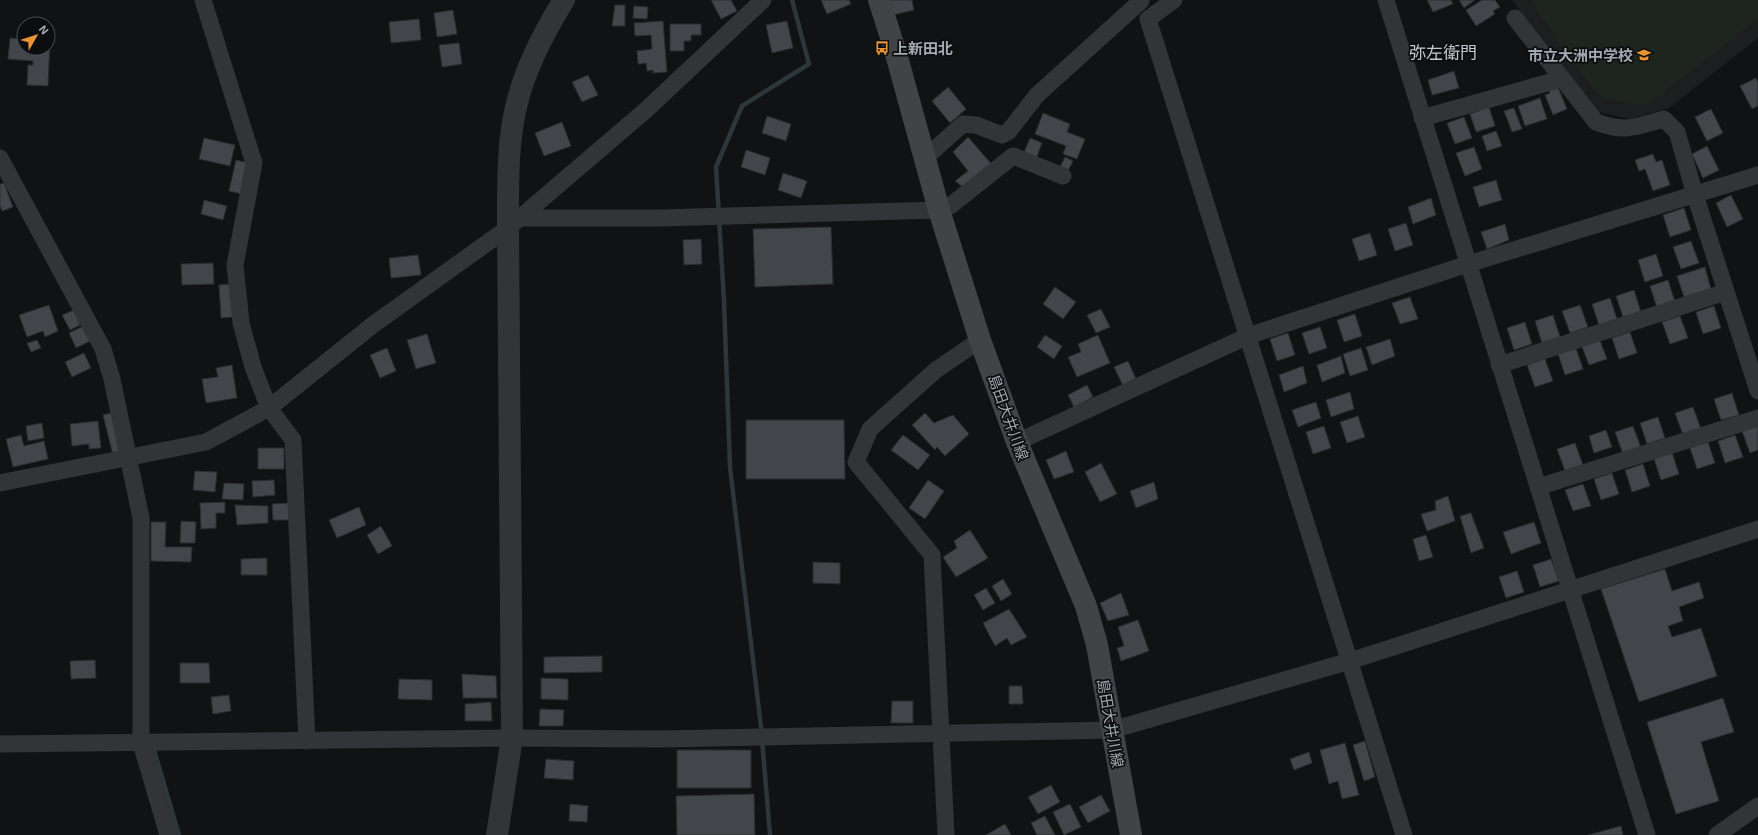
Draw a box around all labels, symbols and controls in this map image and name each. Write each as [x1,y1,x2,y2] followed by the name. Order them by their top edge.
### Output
[16,16,56,56] north arrow
[37,22,52,37] text: N
[893,39,953,57] place label: 上新田北
[874,40,890,56] bus stop icon: 上新田北
[1409,42,1477,62] district label: 弥左衛門
[1528,46,1633,64] place label: 市立大洲中学校
[1636,47,1652,63] school or university icon: 市立大洲中学校
[985,372,1033,462] street label: 島田大井川線
[1094,677,1128,769] street label: 島田大井川線

